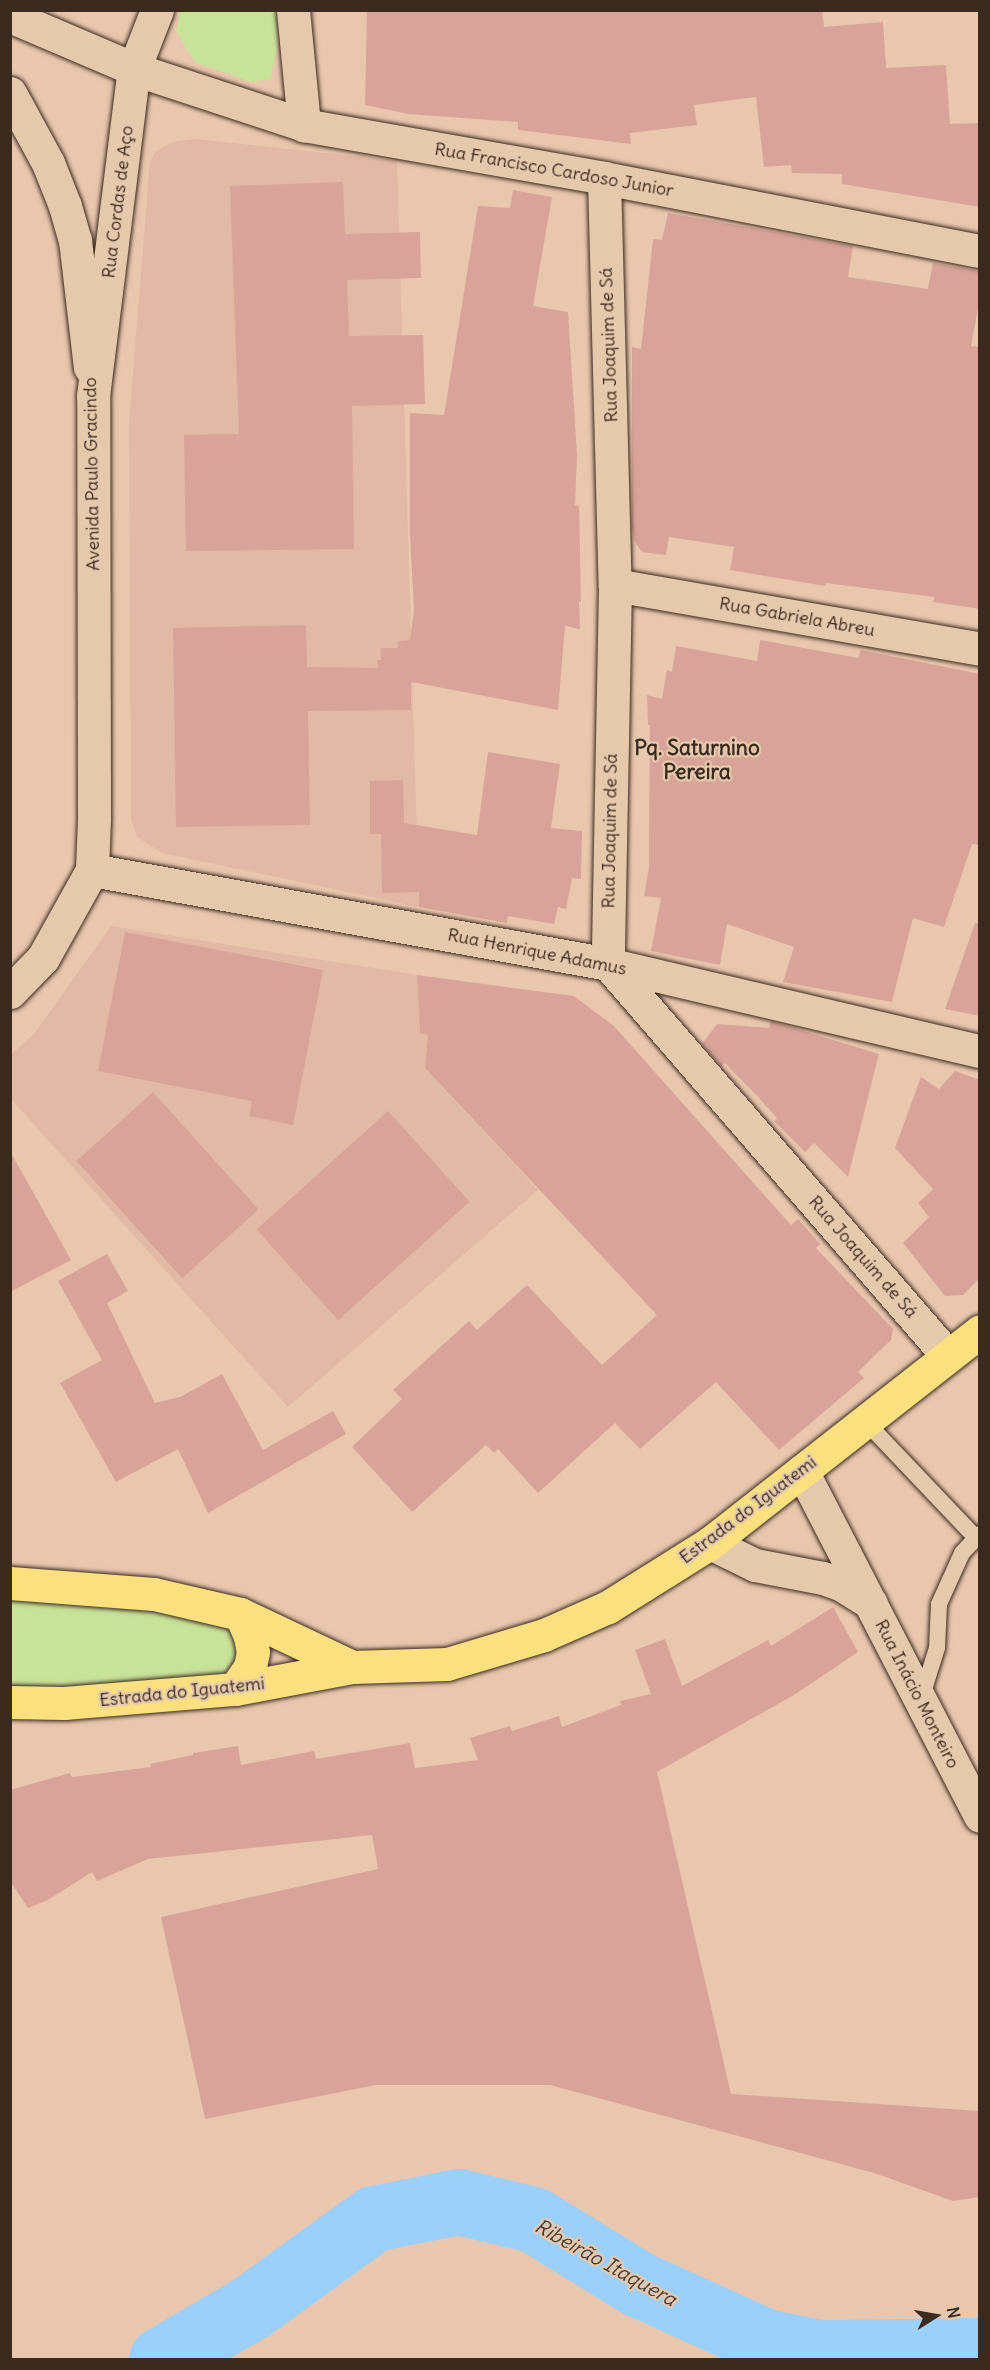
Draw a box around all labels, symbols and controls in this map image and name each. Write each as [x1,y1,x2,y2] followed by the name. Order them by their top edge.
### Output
[98,124,138,280] street label: Rua Cordas de Aço
[433,138,675,202] street label: Rua Francisco Cardoso Junior
[596,267,622,423] street label: Rua Joaquim de Sá
[80,377,104,571] street label: Avenida Paulo Gracindo
[717,593,877,641] street label: Rua Gabriela Abreu
[634,735,760,785] district label: Pq. Saturnino Pereira
[598,753,622,909] street label: Rua Joaquim de Sá
[446,924,628,980] street label: Rua Henrique Adamus
[804,1191,922,1323] street label: Rua Joaquim de Sá
[675,1451,821,1569] street label: Estrada do Iguatemi
[870,1616,964,1772] street label: Rua Inácio Monteiro
[98,1673,266,1711] street label: Estrada do Iguatemi
[531,2213,681,2311] water label: Ribeirão Itaquera
[906,2286,966,2346] north arrow
[943,2305,965,2320] text: N

